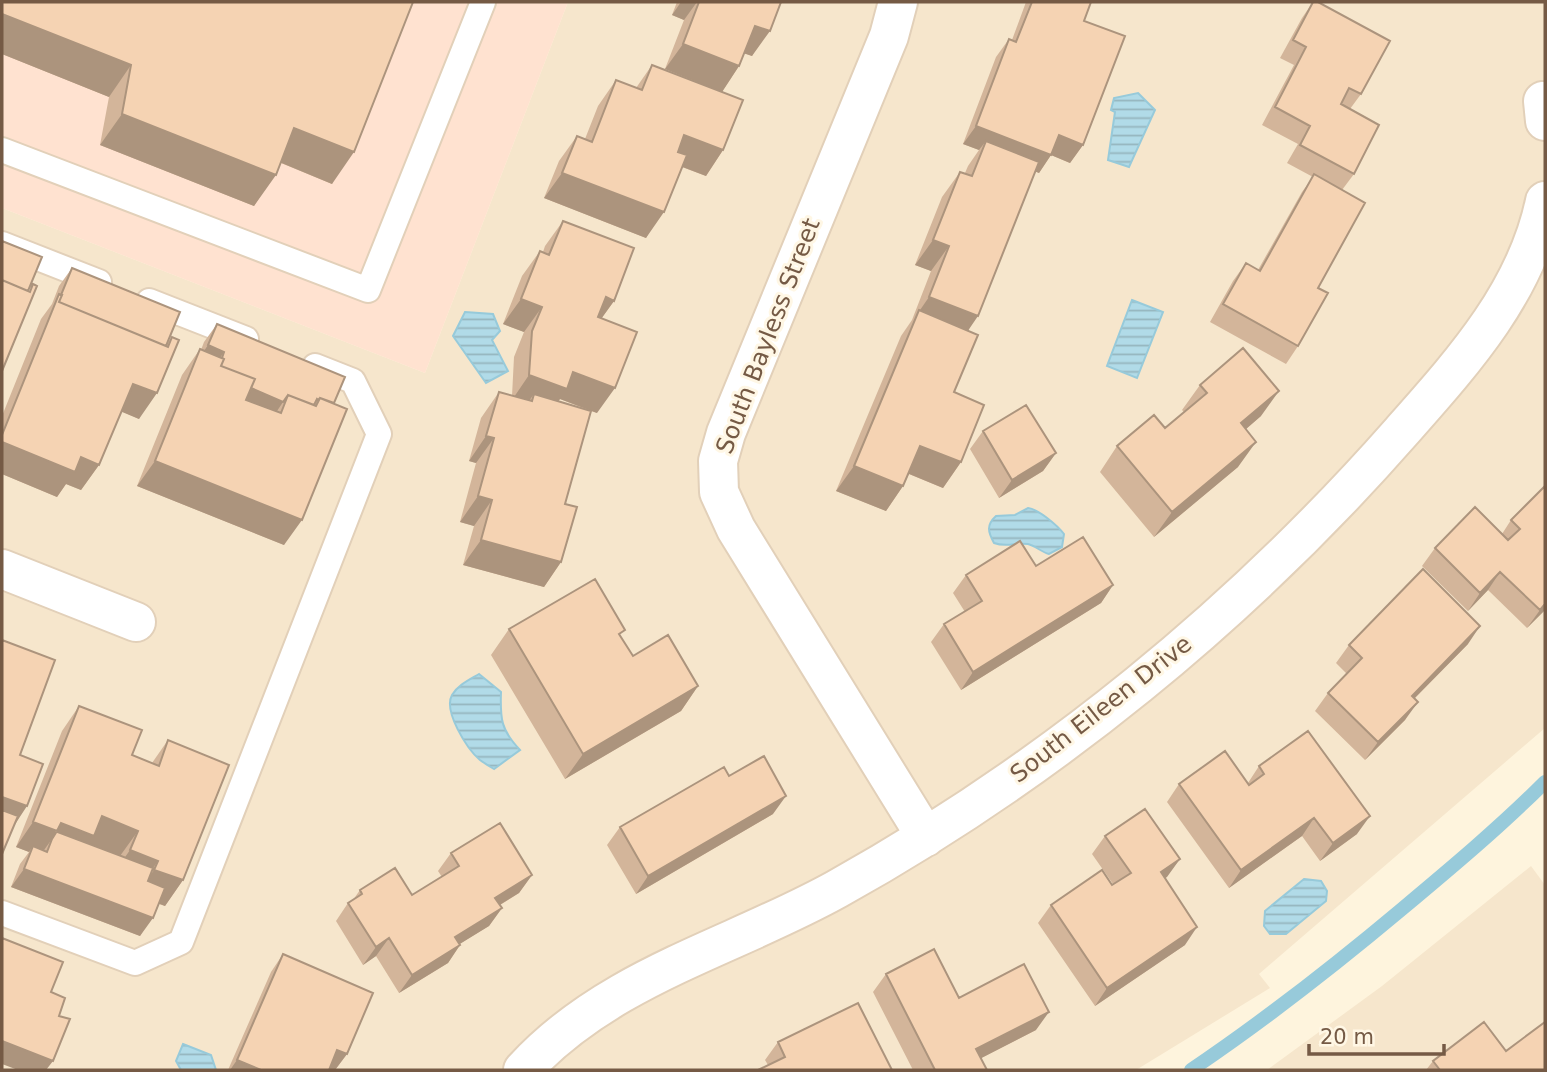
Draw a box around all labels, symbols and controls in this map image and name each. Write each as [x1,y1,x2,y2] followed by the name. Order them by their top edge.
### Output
[710,214,826,458] street label: South Bayless Street
[1005,630,1197,788] street label: South Eileen Drive
[1309,1012,1444,1056] scale bar
[1320,1025,1374,1049] text: 20 m

